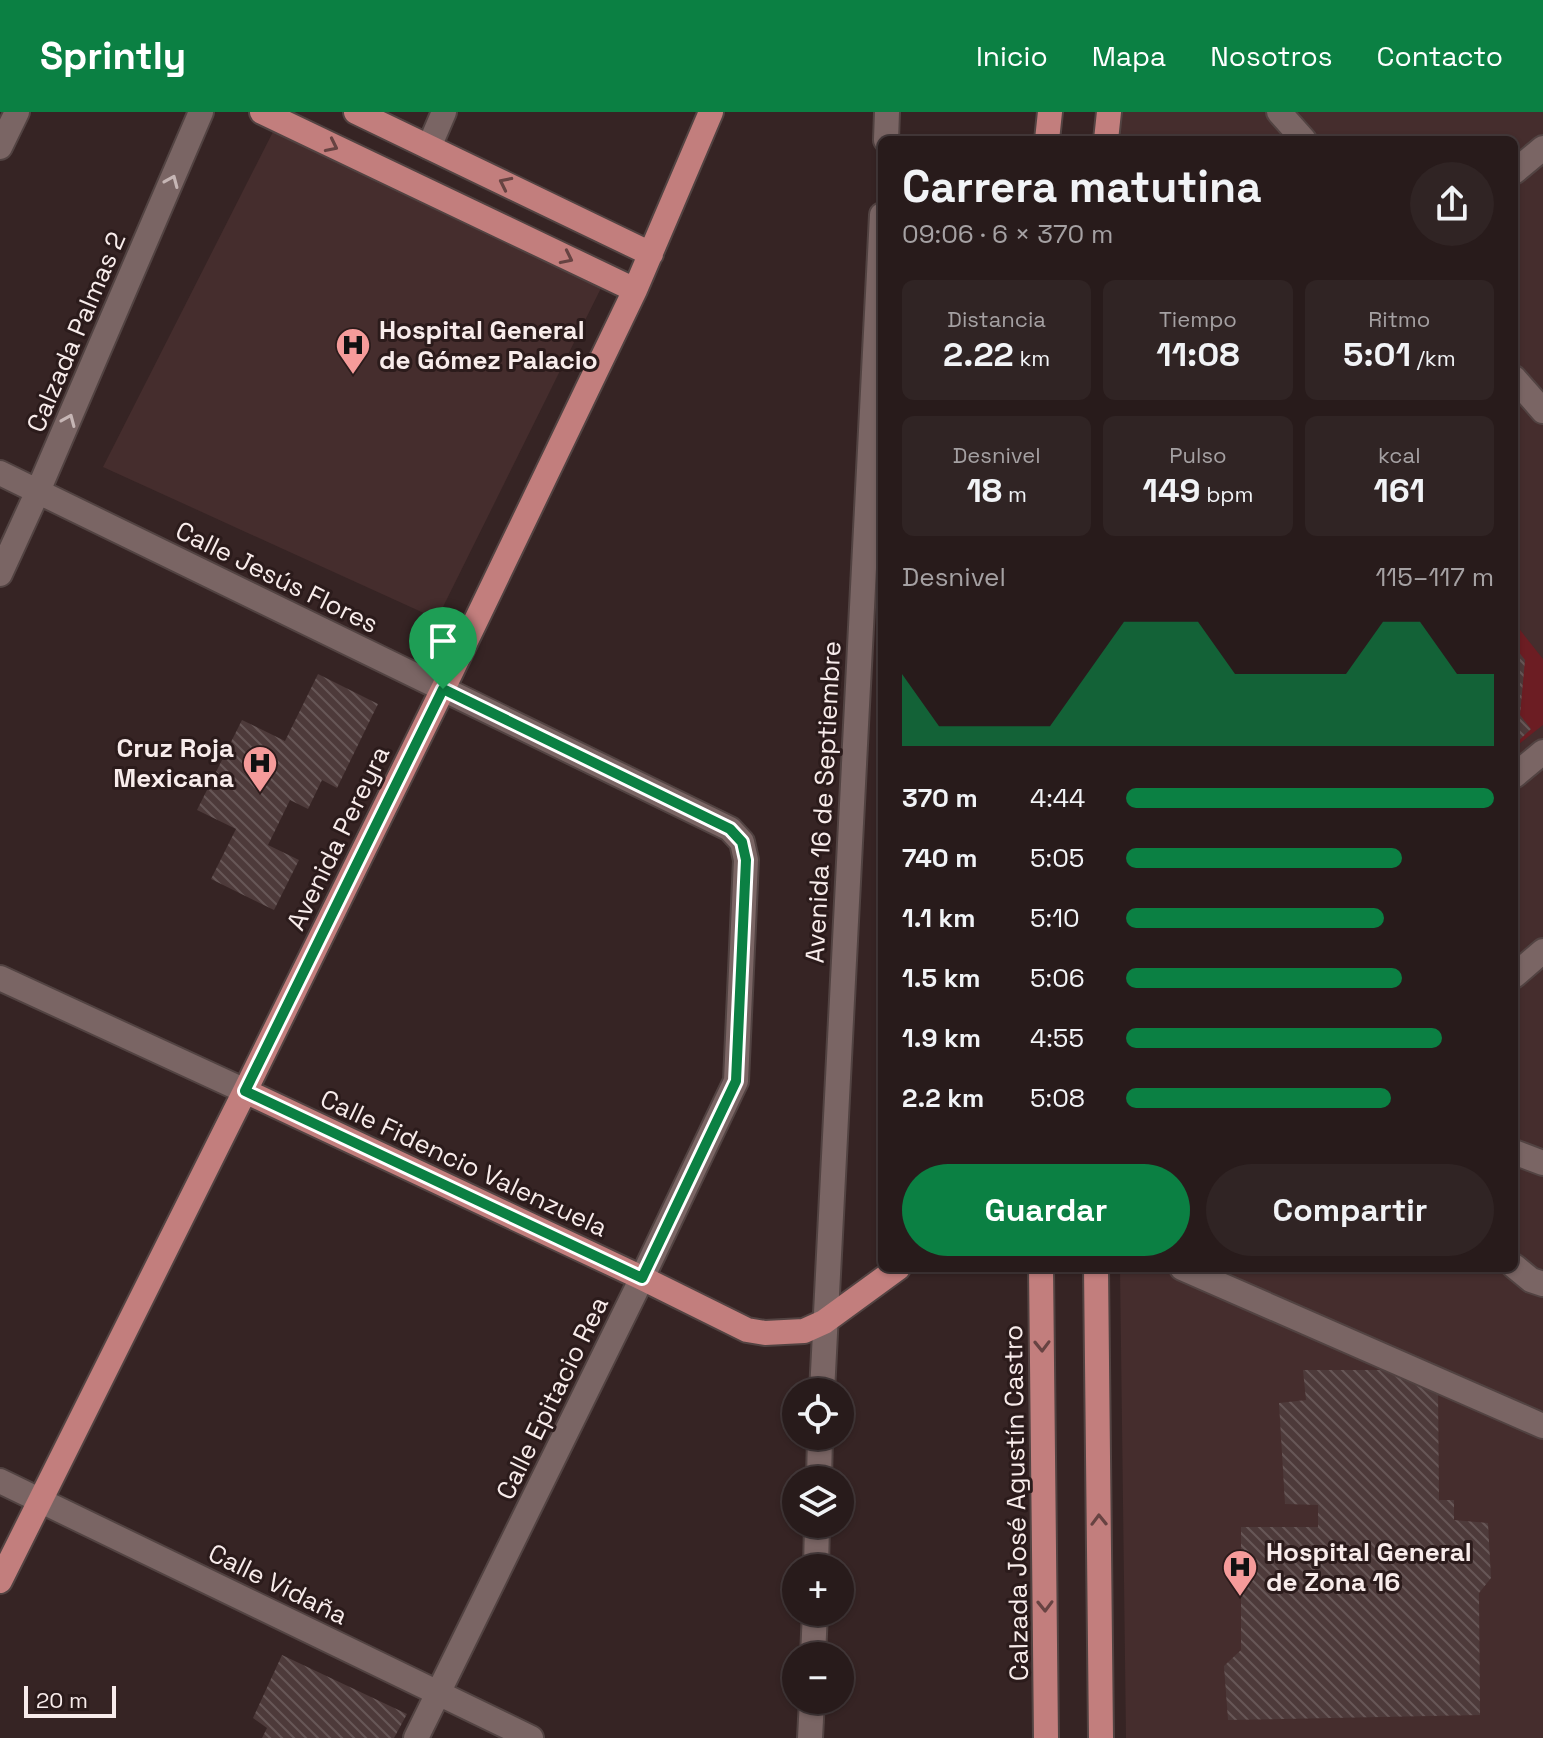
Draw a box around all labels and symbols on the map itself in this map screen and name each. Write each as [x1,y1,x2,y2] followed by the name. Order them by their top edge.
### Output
[324,136,338,152] one-way arrow
[163,175,179,189] one-way arrow
[499,177,513,193] one-way arrow
[18,227,134,437] street label: Calzada Palmas 2
[558,248,573,263] one-way arrow
[379,313,598,377] place label: Hospital General de Gómez Palacio
[334,326,372,376] hospital icon: Hospital General de Gómez Palacio
[59,414,75,428] one-way arrow
[170,513,384,641] street label: Calle Jesús Flores
[409,607,477,689] pin
[798,640,848,964] street label: Avenida 16 de Septiembre
[113,731,234,795] place label: Cruz Roja Mexicana
[279,740,397,936] street label: Avenida Pereyra
[241,744,279,794] hospital icon: Cruz Roja Mexicana
[315,1081,613,1245] street label: Calle Fidencio Valenzuela
[488,1291,616,1505] street label: Calle Epitacio Rea
[996,1325,1036,1681] street label: Calzada José Agustín Castro
[1033,1340,1051,1353] one-way arrow
[1090,1513,1107,1526] one-way arrow
[1266,1535,1472,1599] place label: Hospital General de Zona 16
[203,1536,353,1632] street label: Calle Vidaña
[1221,1548,1259,1598] hospital icon: Hospital General de Zona 16
[1036,1600,1053,1613] one-way arrow
[24,1682,116,1718] scale bar

